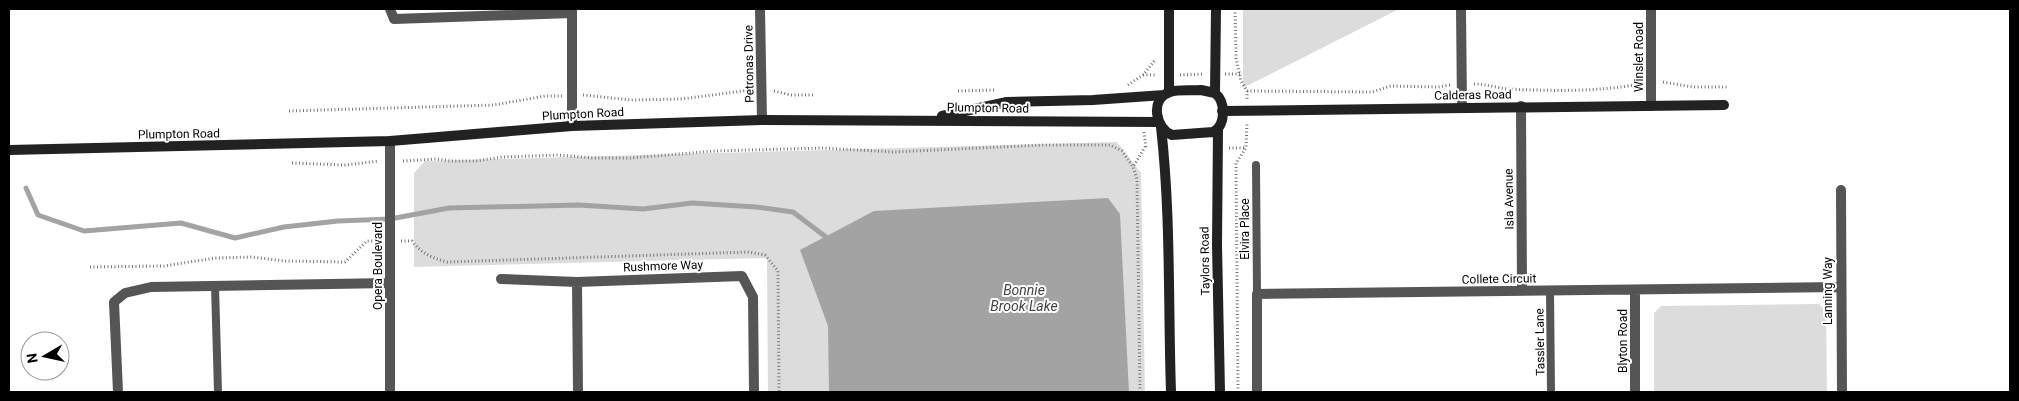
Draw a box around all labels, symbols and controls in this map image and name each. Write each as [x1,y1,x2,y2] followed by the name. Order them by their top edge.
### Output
[1632,22,1646,92] street label: Winslet Road
[741,25,757,103] street label: Petronas Drive
[1434,87,1512,103] street label: Calderas Road
[947,100,1029,116] street label: Plumpton Road
[542,105,624,123] street label: Plumpton Road
[138,126,220,142] street label: Plumpton Road
[1501,168,1517,230] street label: Isla Avenue
[1238,198,1252,260] street label: Elvira Place
[371,222,385,310] street label: Opera Boulevard
[1197,226,1213,296] street label: Taylors Road
[1821,257,1835,325] street label: Lanning Way
[623,258,704,274] street label: Rushmore Way
[1462,271,1536,287] street label: Collete Circuit
[990,282,1058,314] water label: Bonnie Brook Lake
[1532,308,1548,376] street label: Tassler Lane
[1616,309,1630,373] street label: Blyton Road
[20,331,70,381] north arrow
[23,352,41,364] text: N

